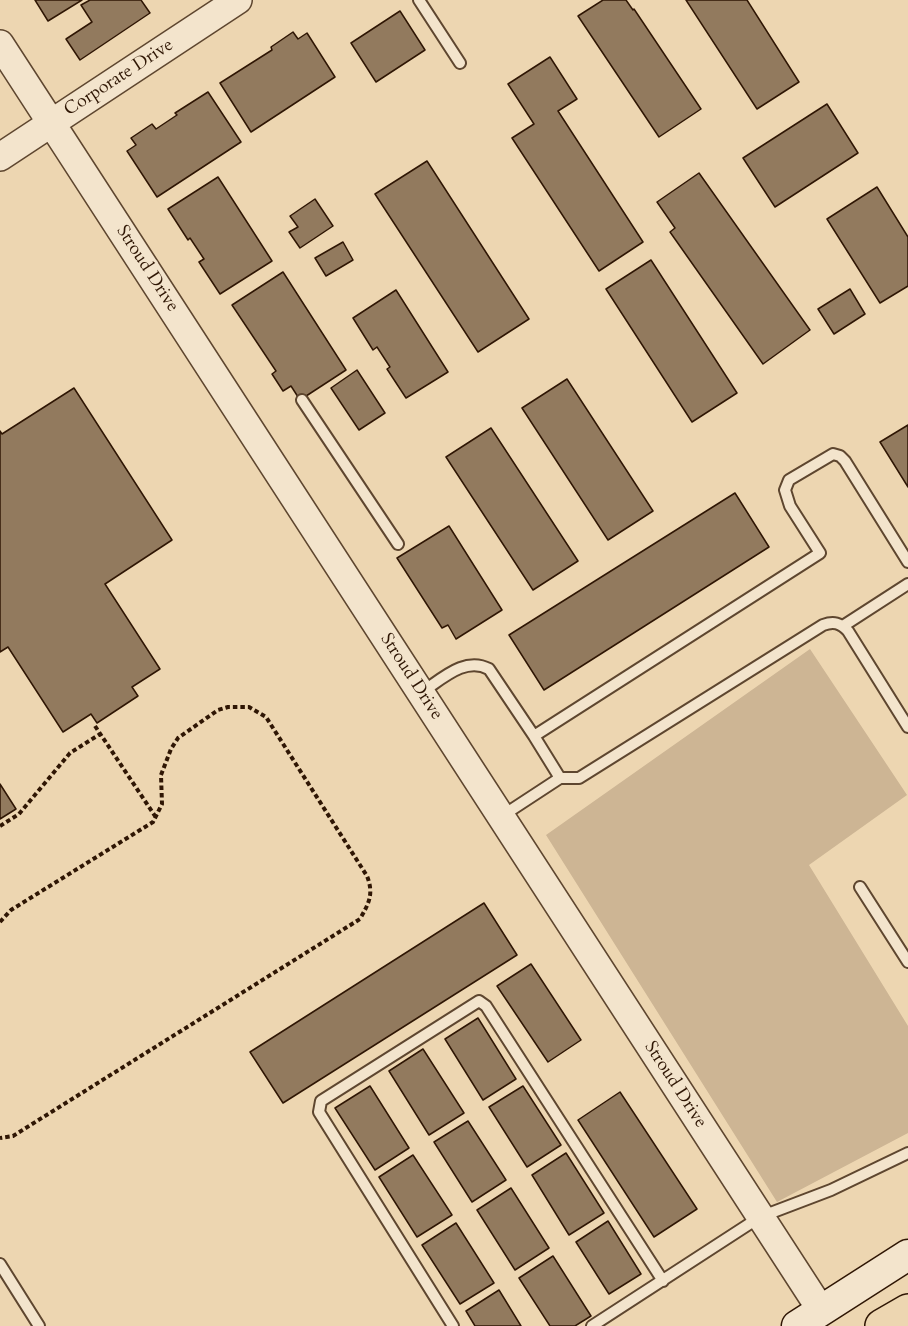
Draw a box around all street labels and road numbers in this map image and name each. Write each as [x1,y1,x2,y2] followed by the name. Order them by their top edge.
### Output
[60,35,178,121] street label: Corporate Drive
[111,222,183,316] street label: Stroud Drive
[375,630,447,724] street label: Stroud Drive
[639,1038,711,1132] street label: Stroud Drive

